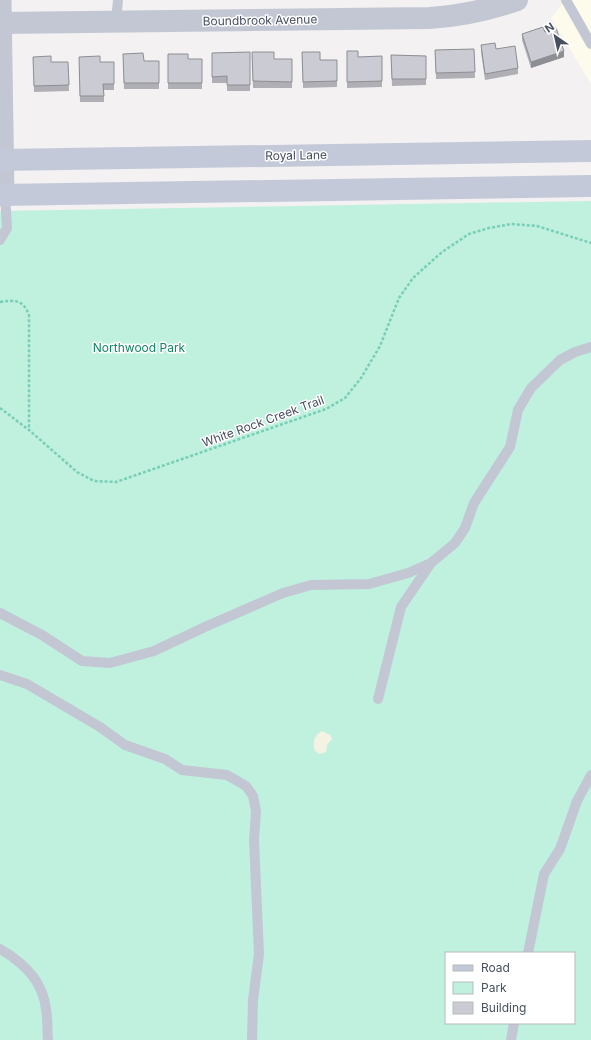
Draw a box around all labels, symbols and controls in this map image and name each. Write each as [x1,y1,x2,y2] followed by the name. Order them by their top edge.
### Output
[203,11,318,29] street label: Boundbrook Avenue
[535,16,575,56] north arrow
[542,20,557,36] text: N
[265,147,327,163] street label: Royal Lane
[93,340,186,355] park label: Northwood Park
[200,392,326,450] street label: White Rock Creek Trail
[445,952,575,1024] legend
[481,960,510,975] text: Road
[481,980,507,995] text: Park
[481,1000,526,1015] text: Building

